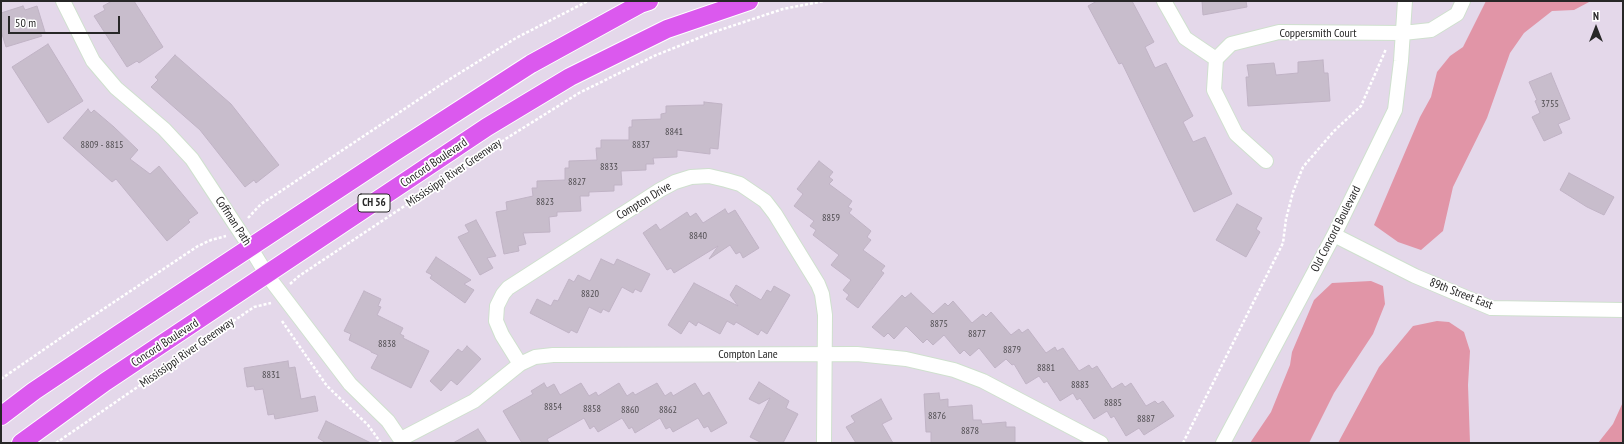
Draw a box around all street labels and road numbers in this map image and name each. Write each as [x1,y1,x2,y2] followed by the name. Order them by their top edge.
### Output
[1279,27,1357,41] street label: Coppersmith Court
[398,135,470,191] street label: Concord Boulevard
[404,136,504,210] street label: Mississippi River Greenway
[614,179,674,223] street label: Compton Drive
[1308,184,1364,274] street label: Old Concord Boulevard
[212,194,254,248] street label: Coffman Path
[358,194,390,212] road number: CH 56
[1427,275,1495,313] street label: 89th Street East
[137,315,237,391] street label: Mississippi River Greenway
[129,316,201,370] street label: Concord Boulevard
[718,348,778,362] street label: Compton Lane

